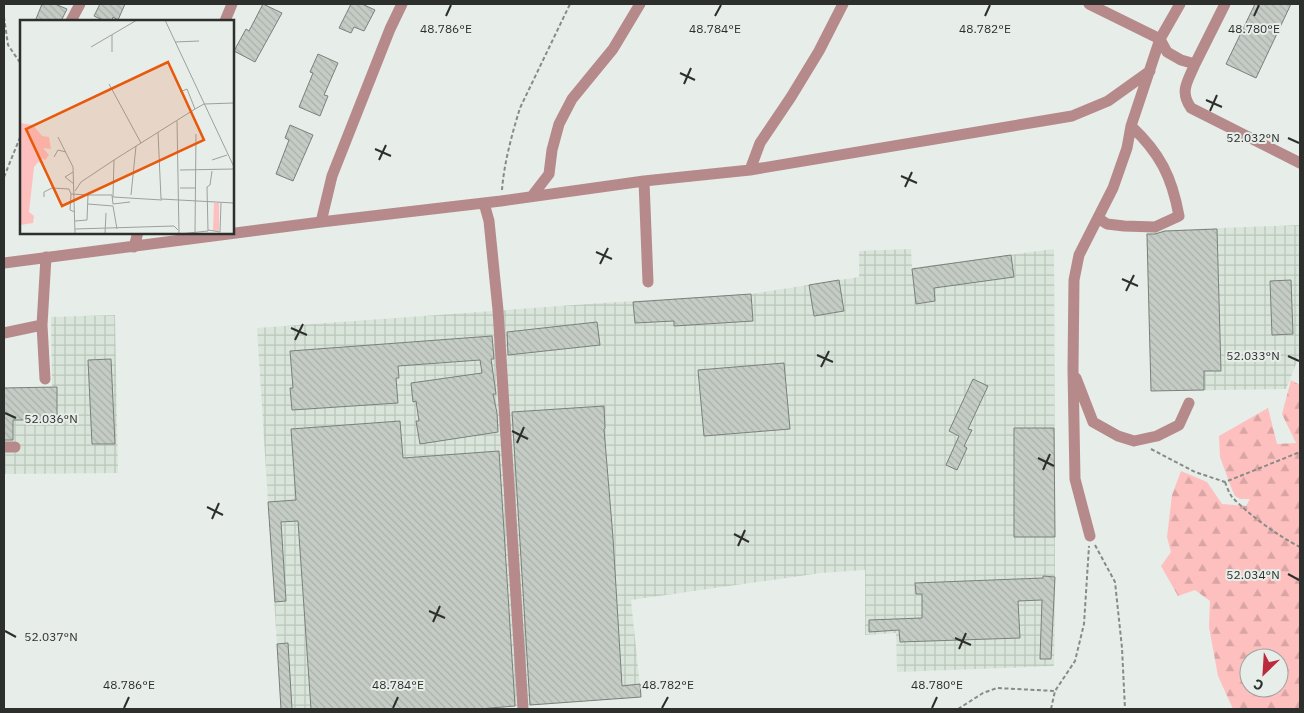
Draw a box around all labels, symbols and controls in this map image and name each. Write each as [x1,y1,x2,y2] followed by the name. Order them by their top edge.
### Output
[20,20,234,234] inset map
[420,21,472,36] text: 48.786°E
[689,21,741,36] text: 48.784°E
[959,21,1011,36] text: 48.782°E
[1228,21,1280,36] text: 48.780°E
[1226,130,1280,145] text: 52.032°N
[1226,348,1280,363] text: 52.033°N
[24,411,78,426] text: 52.036°N
[1226,567,1280,582] text: 52.034°N
[24,629,78,644] text: 52.037°N
[1239,648,1289,698] north arrow
[1251,675,1266,695] text: С
[103,677,155,692] text: 48.786°E
[372,677,424,692] text: 48.784°E
[642,677,694,692] text: 48.782°E
[911,677,963,692] text: 48.780°E

